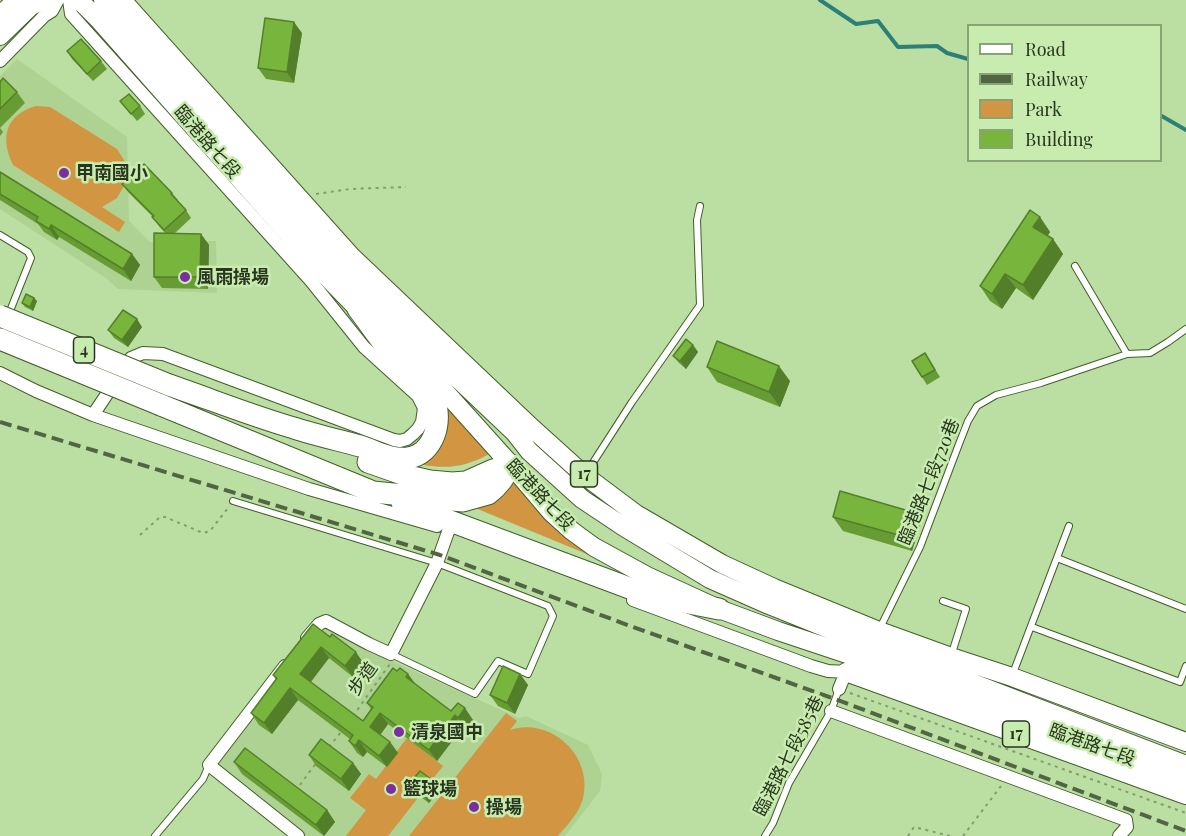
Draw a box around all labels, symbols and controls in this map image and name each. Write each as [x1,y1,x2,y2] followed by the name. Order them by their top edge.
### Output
[967,24,1162,162] legend
[1025,37,1066,61] text: Road
[1025,67,1088,91] text: Railway
[1025,97,1062,121] text: Park
[169,101,245,183] street label: 臨港路七段
[1025,127,1093,151] text: Building
[76,162,148,184] place label: 甲南國小
[57,166,71,180] marker: 甲南國小
[197,266,269,288] place label: 風雨操場
[178,270,192,284] marker: 風雨操場
[74,337,94,363] road number: 4
[894,415,964,549] street label: 臨港路七段720巷
[501,455,579,535] street label: 臨港路七段
[570,461,598,487] road number: 17
[344,658,382,700] street label: 步道
[749,692,829,820] street label: 臨港路七段585巷
[1046,719,1138,771] street label: 臨港路七段
[411,721,483,743] place label: 清泉國中
[1002,721,1030,747] road number: 17
[392,725,406,739] marker: 清泉國中
[403,778,457,800] place label: 籃球場
[384,782,398,796] marker: 籃球場
[486,796,522,818] place label: 操場
[467,800,481,814] marker: 操場

